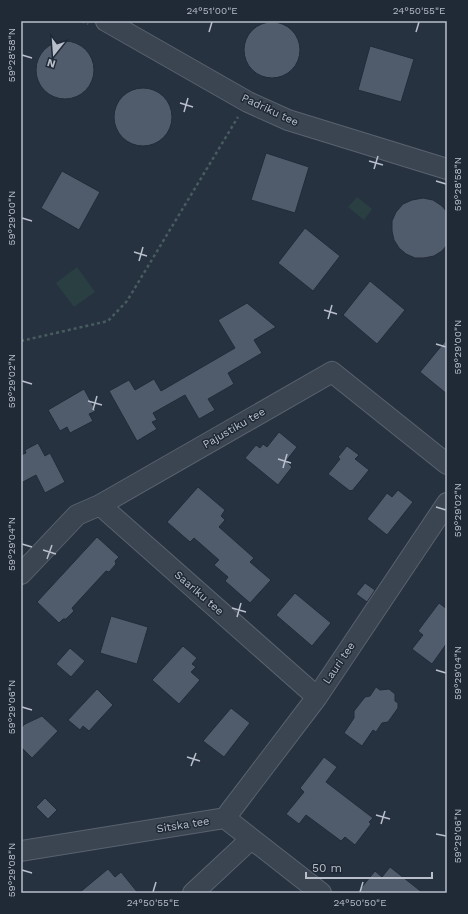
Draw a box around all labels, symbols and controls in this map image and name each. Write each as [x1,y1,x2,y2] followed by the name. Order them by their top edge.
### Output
[186,5,238,16] text: 24°51'00"E
[393,5,445,16] text: 24°50'55"E
[6,28,17,82] text: 59°28'58"N
[34,34,74,74] north arrow
[45,56,57,70] text: N
[240,91,300,129] street label: Padriku tee
[452,157,463,211] text: 59°28'58"N
[6,191,17,245] text: 59°29'00"N
[452,320,463,374] text: 59°29'00"N
[6,354,17,408] text: 59°29'02"N
[201,405,267,451] street label: Pajustiku tee
[452,483,463,537] text: 59°29'02"N
[6,517,17,571] text: 59°29'04"N
[172,568,226,618] street label: Saariku tee
[320,640,358,686] street label: Lauri tee
[452,646,463,700] text: 59°29'04"N
[6,680,17,734] text: 59°29'06"N
[452,809,463,863] text: 59°29'06"N
[156,814,210,836] street label: Sitska tee
[6,843,17,897] text: 59°29'08"N
[306,854,432,880] scale bar
[312,861,342,875] text: 50 m
[127,897,179,908] text: 24°50'55"E
[333,897,387,908] text: 24°50'50"E

